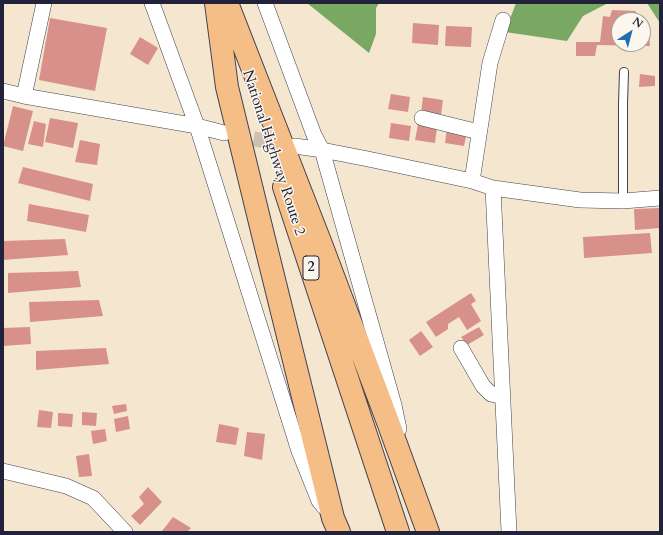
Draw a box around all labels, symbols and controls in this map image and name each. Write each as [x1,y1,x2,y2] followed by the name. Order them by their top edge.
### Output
[611,12,651,52] north arrow
[629,14,646,32] text: N
[238,68,308,238] street label: National Highway Route 2
[303,256,319,280] road number: 2

